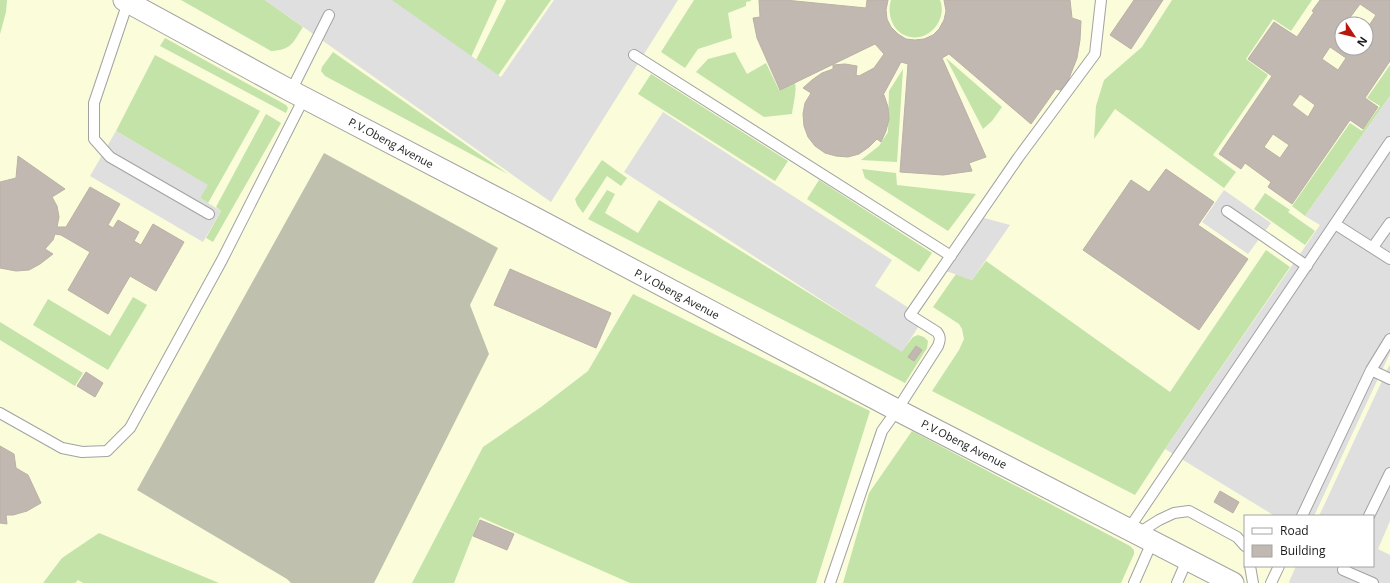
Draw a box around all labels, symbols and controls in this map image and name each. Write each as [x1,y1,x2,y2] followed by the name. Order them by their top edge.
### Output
[1334,16,1374,56] north arrow
[1354,34,1371,50] text: N
[346,114,436,171] street label: P.V.Obeng Avenue
[632,265,722,322] street label: P.V.Obeng Avenue
[919,415,1010,472] street label: P.V.Obeng Avenue
[1244,515,1374,567] legend
[1280,522,1309,539] text: Road
[1280,542,1326,559] text: Building

